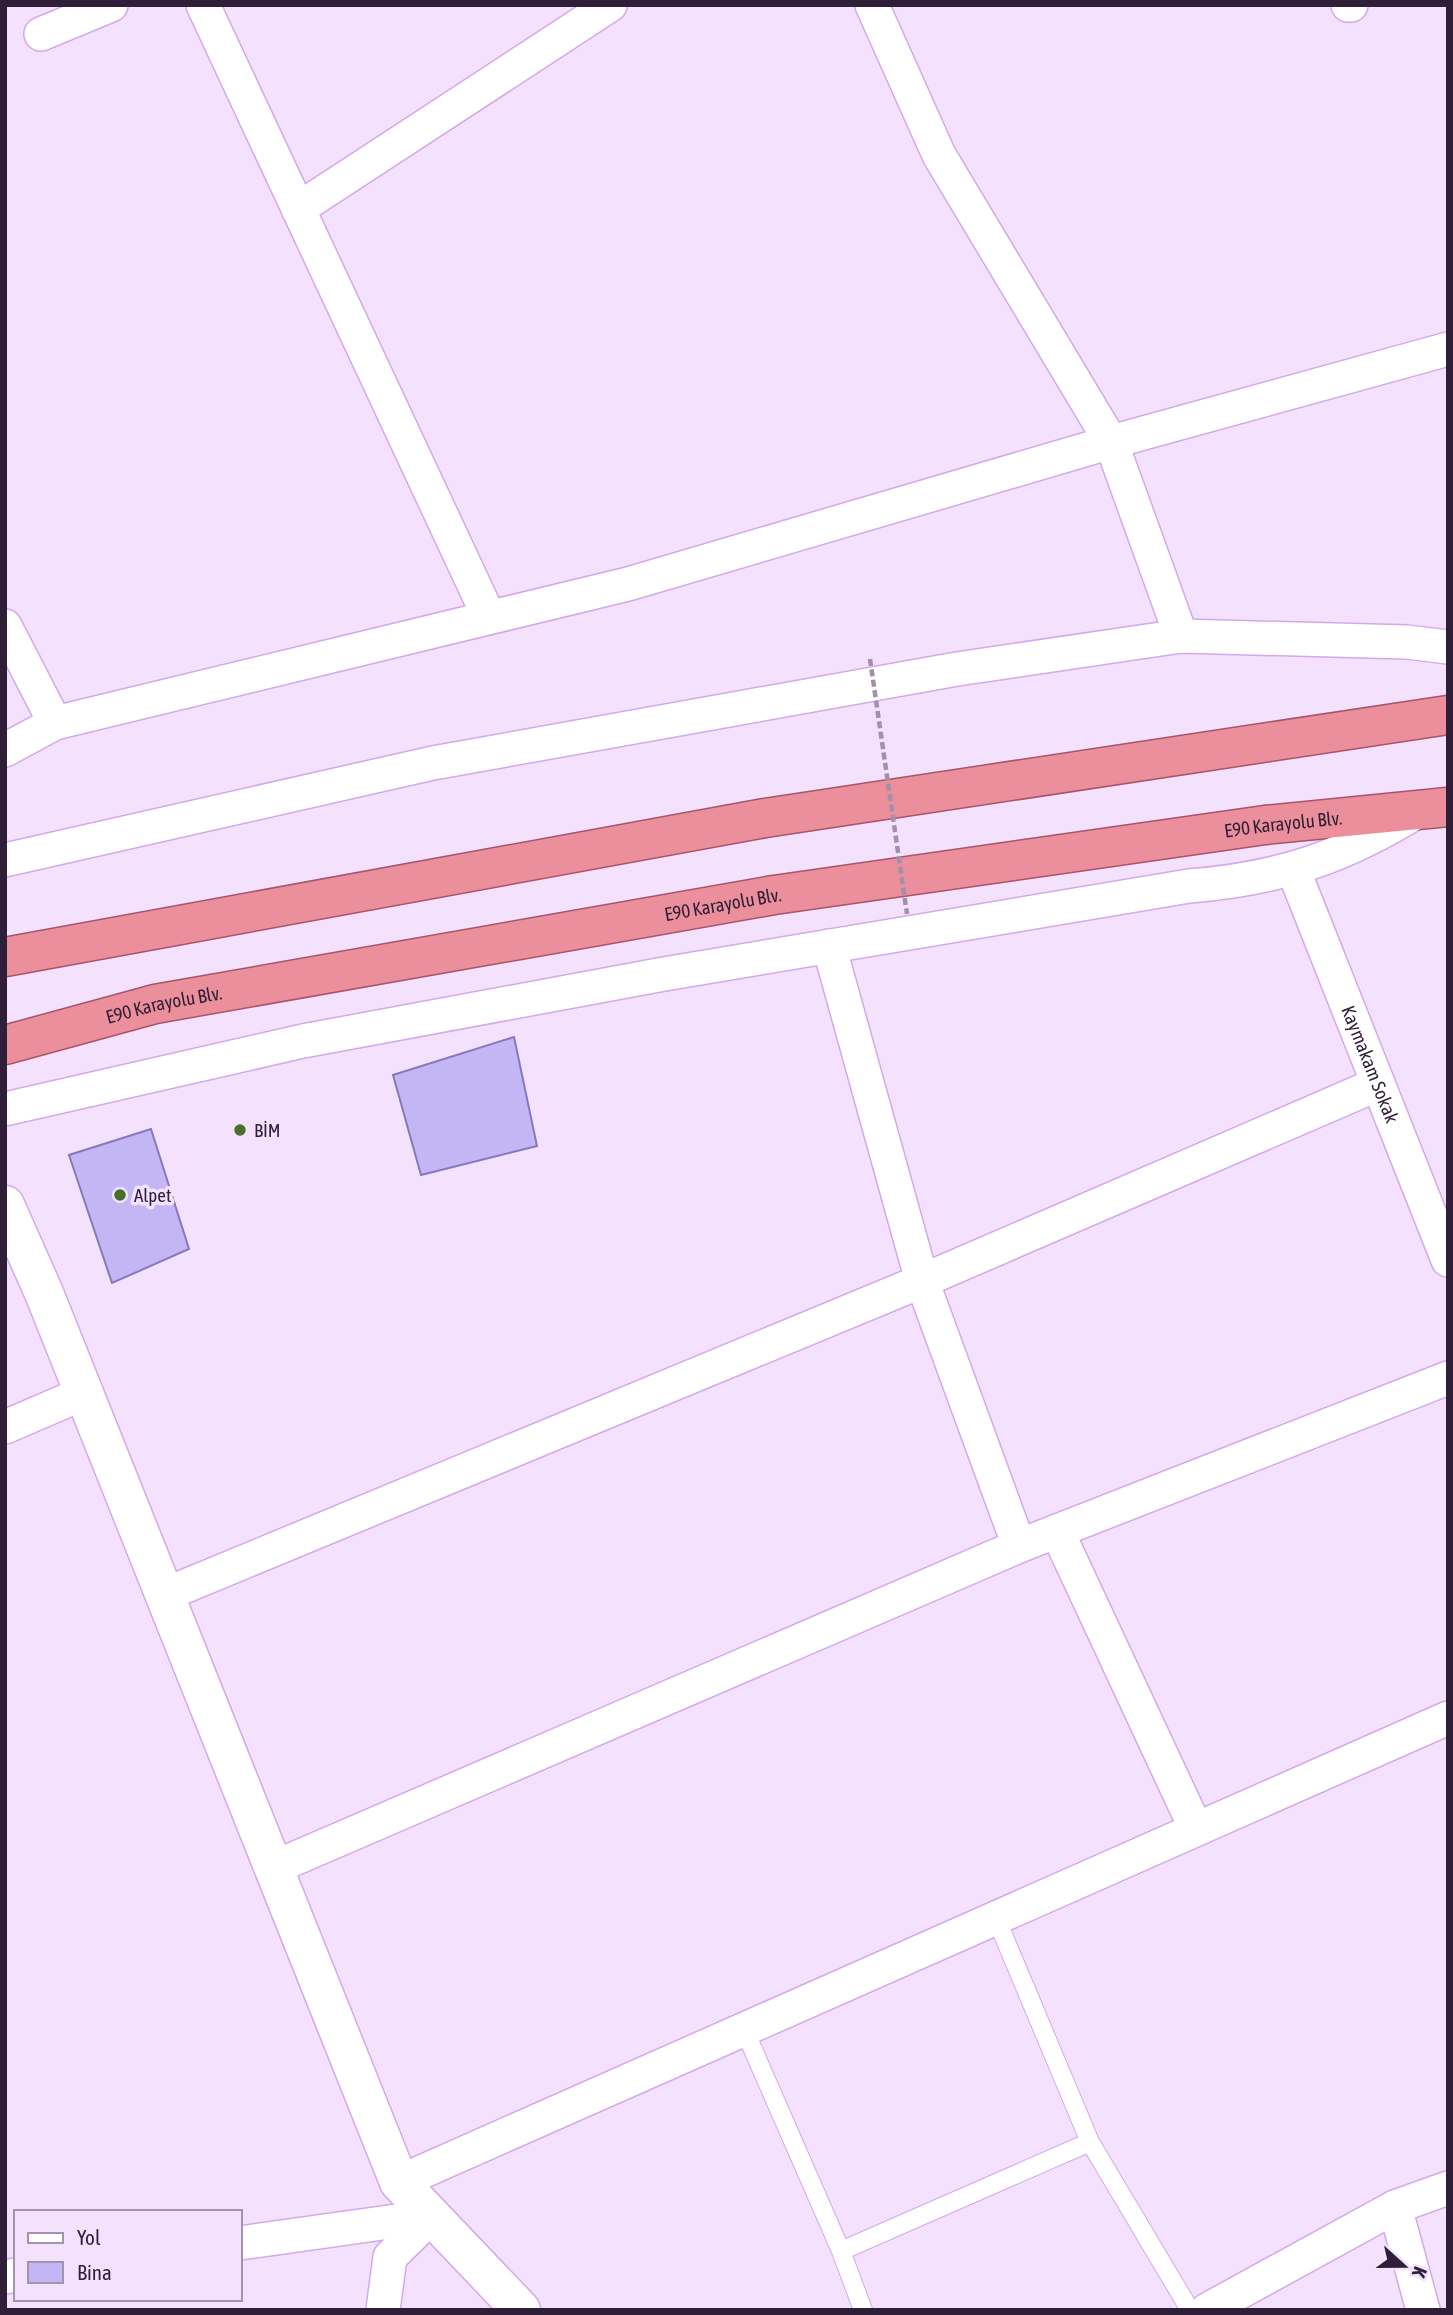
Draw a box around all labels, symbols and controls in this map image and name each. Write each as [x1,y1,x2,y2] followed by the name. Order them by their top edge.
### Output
[1223,806,1343,842] street label: E90 Karayolu Blv.
[663,883,783,925] street label: E90 Karayolu Blv.
[103,981,224,1028] street label: E90 Karayolu Blv.
[1337,1002,1404,1127] street label: Kaymakam Sokak
[254,1119,281,1141] place label: BİM
[232,1122,248,1138] marker: BİM
[134,1184,171,1206] place label: Alpet
[112,1187,128,1203] marker: Alpet
[14,2210,242,2301] legend
[77,2225,101,2249] text: Yol
[1369,2231,1439,2301] north arrow
[77,2260,112,2284] text: Bina
[1408,2264,1432,2281] text: K

